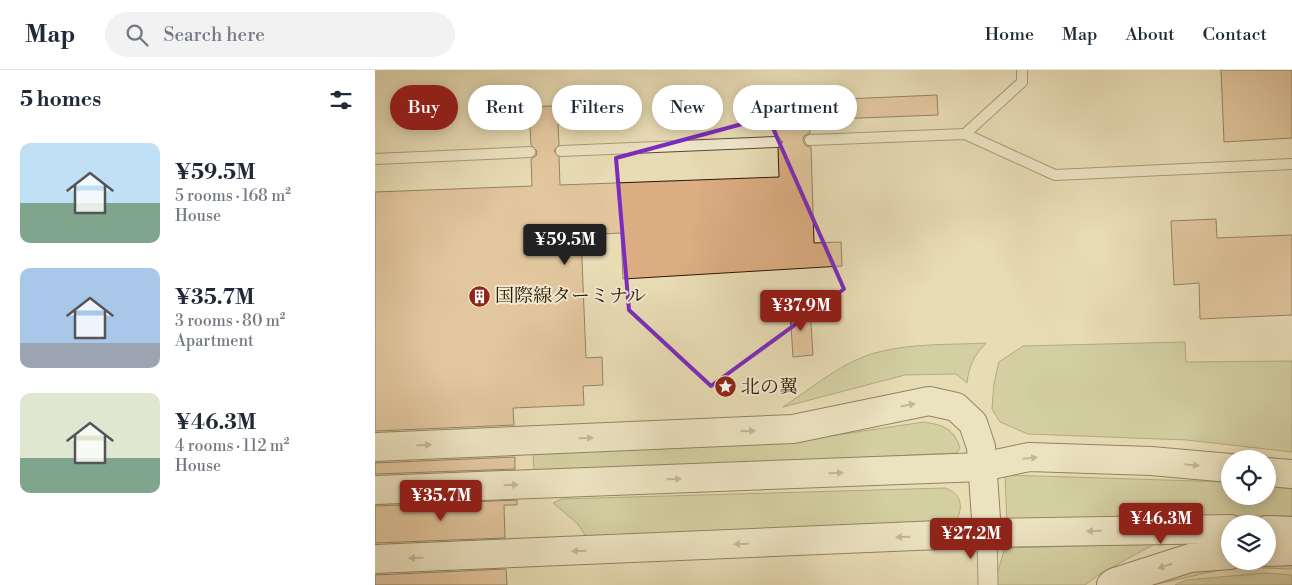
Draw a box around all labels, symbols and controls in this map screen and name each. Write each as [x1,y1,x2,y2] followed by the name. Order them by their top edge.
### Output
[105,12,455,57] search box
[25,20,75,50] text: Map
[123,21,151,49] icon: search
[163,23,265,47] text: Search here
[985,23,1034,46] text: Home
[1062,23,1098,46] text: Map
[1126,23,1175,46] text: About
[1203,23,1267,46] text: Contact
[390,85,458,130] chip: Buy
[468,85,542,130] chip: Rent
[552,85,642,130] chip: Filters
[652,85,723,130] chip: New
[733,85,857,130] chip: Apartment
[327,86,355,114] icon: filters
[20,87,101,113] text: 5 homes
[175,160,256,186] text: ¥59.5M
[60,163,120,223] icon: home
[175,186,291,206] text: 5 rooms · 168 m²
[175,206,221,226] text: House
[524,224,606,266] pin: ¥59.5M
[534,230,596,250] text: ¥59.5M
[467,284,491,308] building icon: 国際線ターミナル
[495,284,646,308] place label: 国際線ターミナル
[175,285,254,311] text: ¥35.7M
[60,288,120,348] icon: home
[760,290,842,332] pin: ¥37.9M
[771,296,831,316] text: ¥37.9M
[175,311,285,331] text: 3 rooms · 80 m²
[175,331,254,351] text: Apartment
[713,375,737,399] place icon: 北の翼
[741,375,798,399] place label: 北の翼
[901,401,917,409] one-way arrow
[175,410,256,436] text: ¥46.3M
[60,413,120,473] icon: home
[741,427,757,435] one-way arrow
[578,434,594,442] one-way arrow
[175,436,289,456] text: 4 rooms · 112 m²
[416,440,432,448] one-way arrow
[1221,450,1276,570] map controls
[1221,450,1276,505] button: locate
[1022,454,1038,462] one-way arrow
[175,456,221,476] text: House
[1185,461,1201,469] one-way arrow
[828,468,844,476] one-way arrow
[666,475,682,483] one-way arrow
[400,480,482,522] pin: ¥35.7M
[503,481,519,489] one-way arrow
[411,486,471,506] text: ¥35.7M
[1120,502,1202,545] pin: ¥46.3M
[1130,509,1192,529] text: ¥46.3M
[1221,515,1276,570] button: layers
[930,518,1012,560] pin: ¥27.2M
[941,524,1001,544] text: ¥27.2M
[1086,528,1102,536] one-way arrow
[895,533,911,541] one-way arrow
[733,540,749,548] one-way arrow
[570,547,586,555] one-way arrow
[408,554,424,562] one-way arrow
[1157,562,1172,570] one-way arrow

